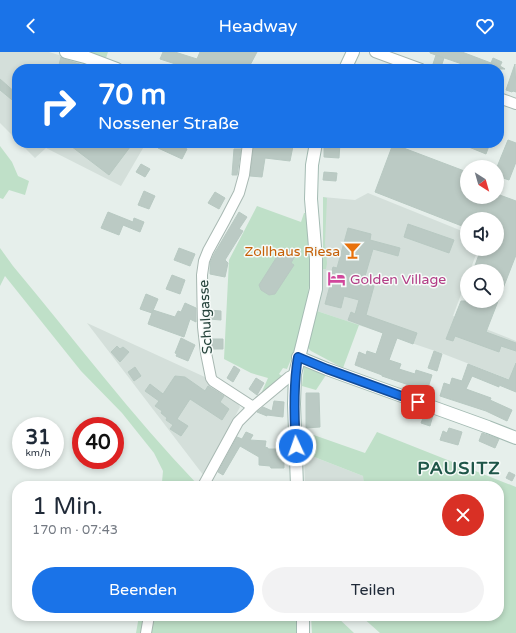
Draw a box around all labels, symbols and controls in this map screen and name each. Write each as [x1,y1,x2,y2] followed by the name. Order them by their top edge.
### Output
[20,15,42,37] icon: back
[219,15,297,37] text: Headway
[474,15,496,37] icon: heart
[98,78,166,112] text: 70 m
[32,80,84,132] icon: right
[98,112,239,134] text: Nossener Straße
[460,160,504,204] north arrow
[460,160,504,308] map controls
[460,212,504,256] button: sound
[343,241,363,261] bar icon: Zollhaus Riesa
[244,243,340,260] place label: Zollhaus Riesa
[460,264,504,308] button: search
[327,269,347,289] hotel icon: Golden Village
[350,271,446,288] place label: Golden Village
[195,279,216,355] street label: Schulgasse
[401,385,435,419] pin
[407,391,429,413] icon: arrive
[72,417,124,469] speed limit sign: 40
[275,425,317,467] position arrow
[25,426,51,450] text: 31
[25,447,51,459] text: km/h
[417,457,501,479] district label: PAUSITZ
[32,492,103,521] text: 1 Min.
[442,494,484,536] button: close
[32,522,118,538] text: 170 m · 07:43
[32,567,254,613] button: Beenden
[262,567,484,613] button: Teilen

